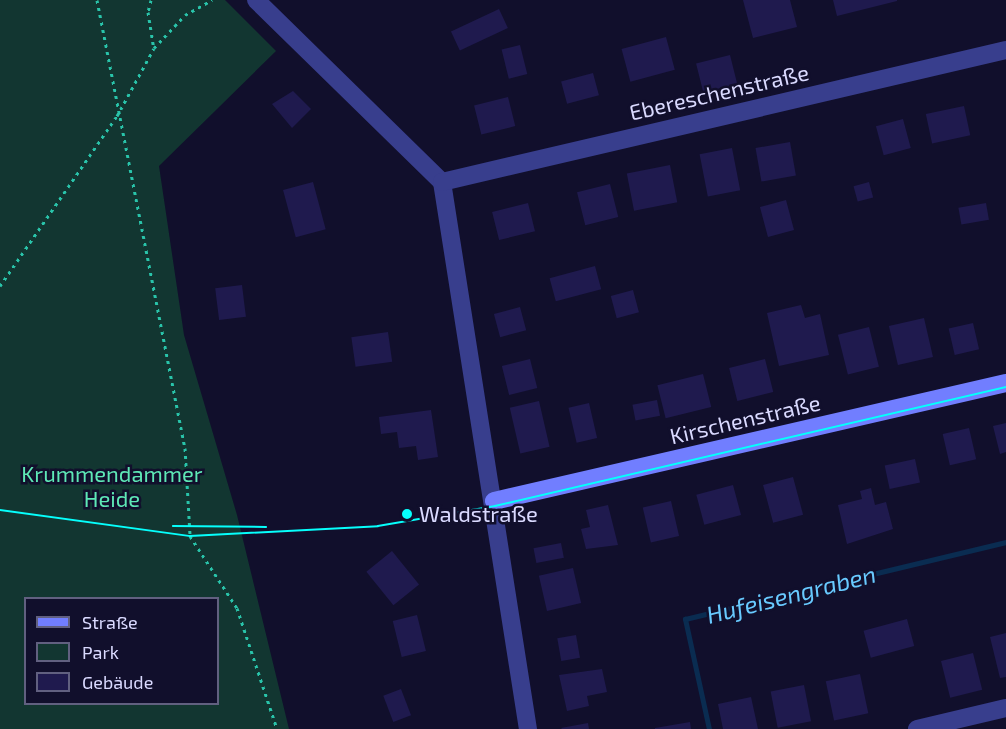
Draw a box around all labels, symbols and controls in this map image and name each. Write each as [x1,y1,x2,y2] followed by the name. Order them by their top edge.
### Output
[627,59,811,125] street label: Ebereschenstraße
[667,389,823,449] street label: Kirschenstraße
[21,460,203,512] park label: Krummendammer Heide
[419,501,538,527] place label: Waldstraße
[400,507,414,521] marker: Waldstraße
[703,559,879,629] water label: Hufeisengraben
[24,597,219,705] legend
[82,611,138,633] text: Straße
[82,641,119,663] text: Park
[82,671,153,693] text: Gebäude

